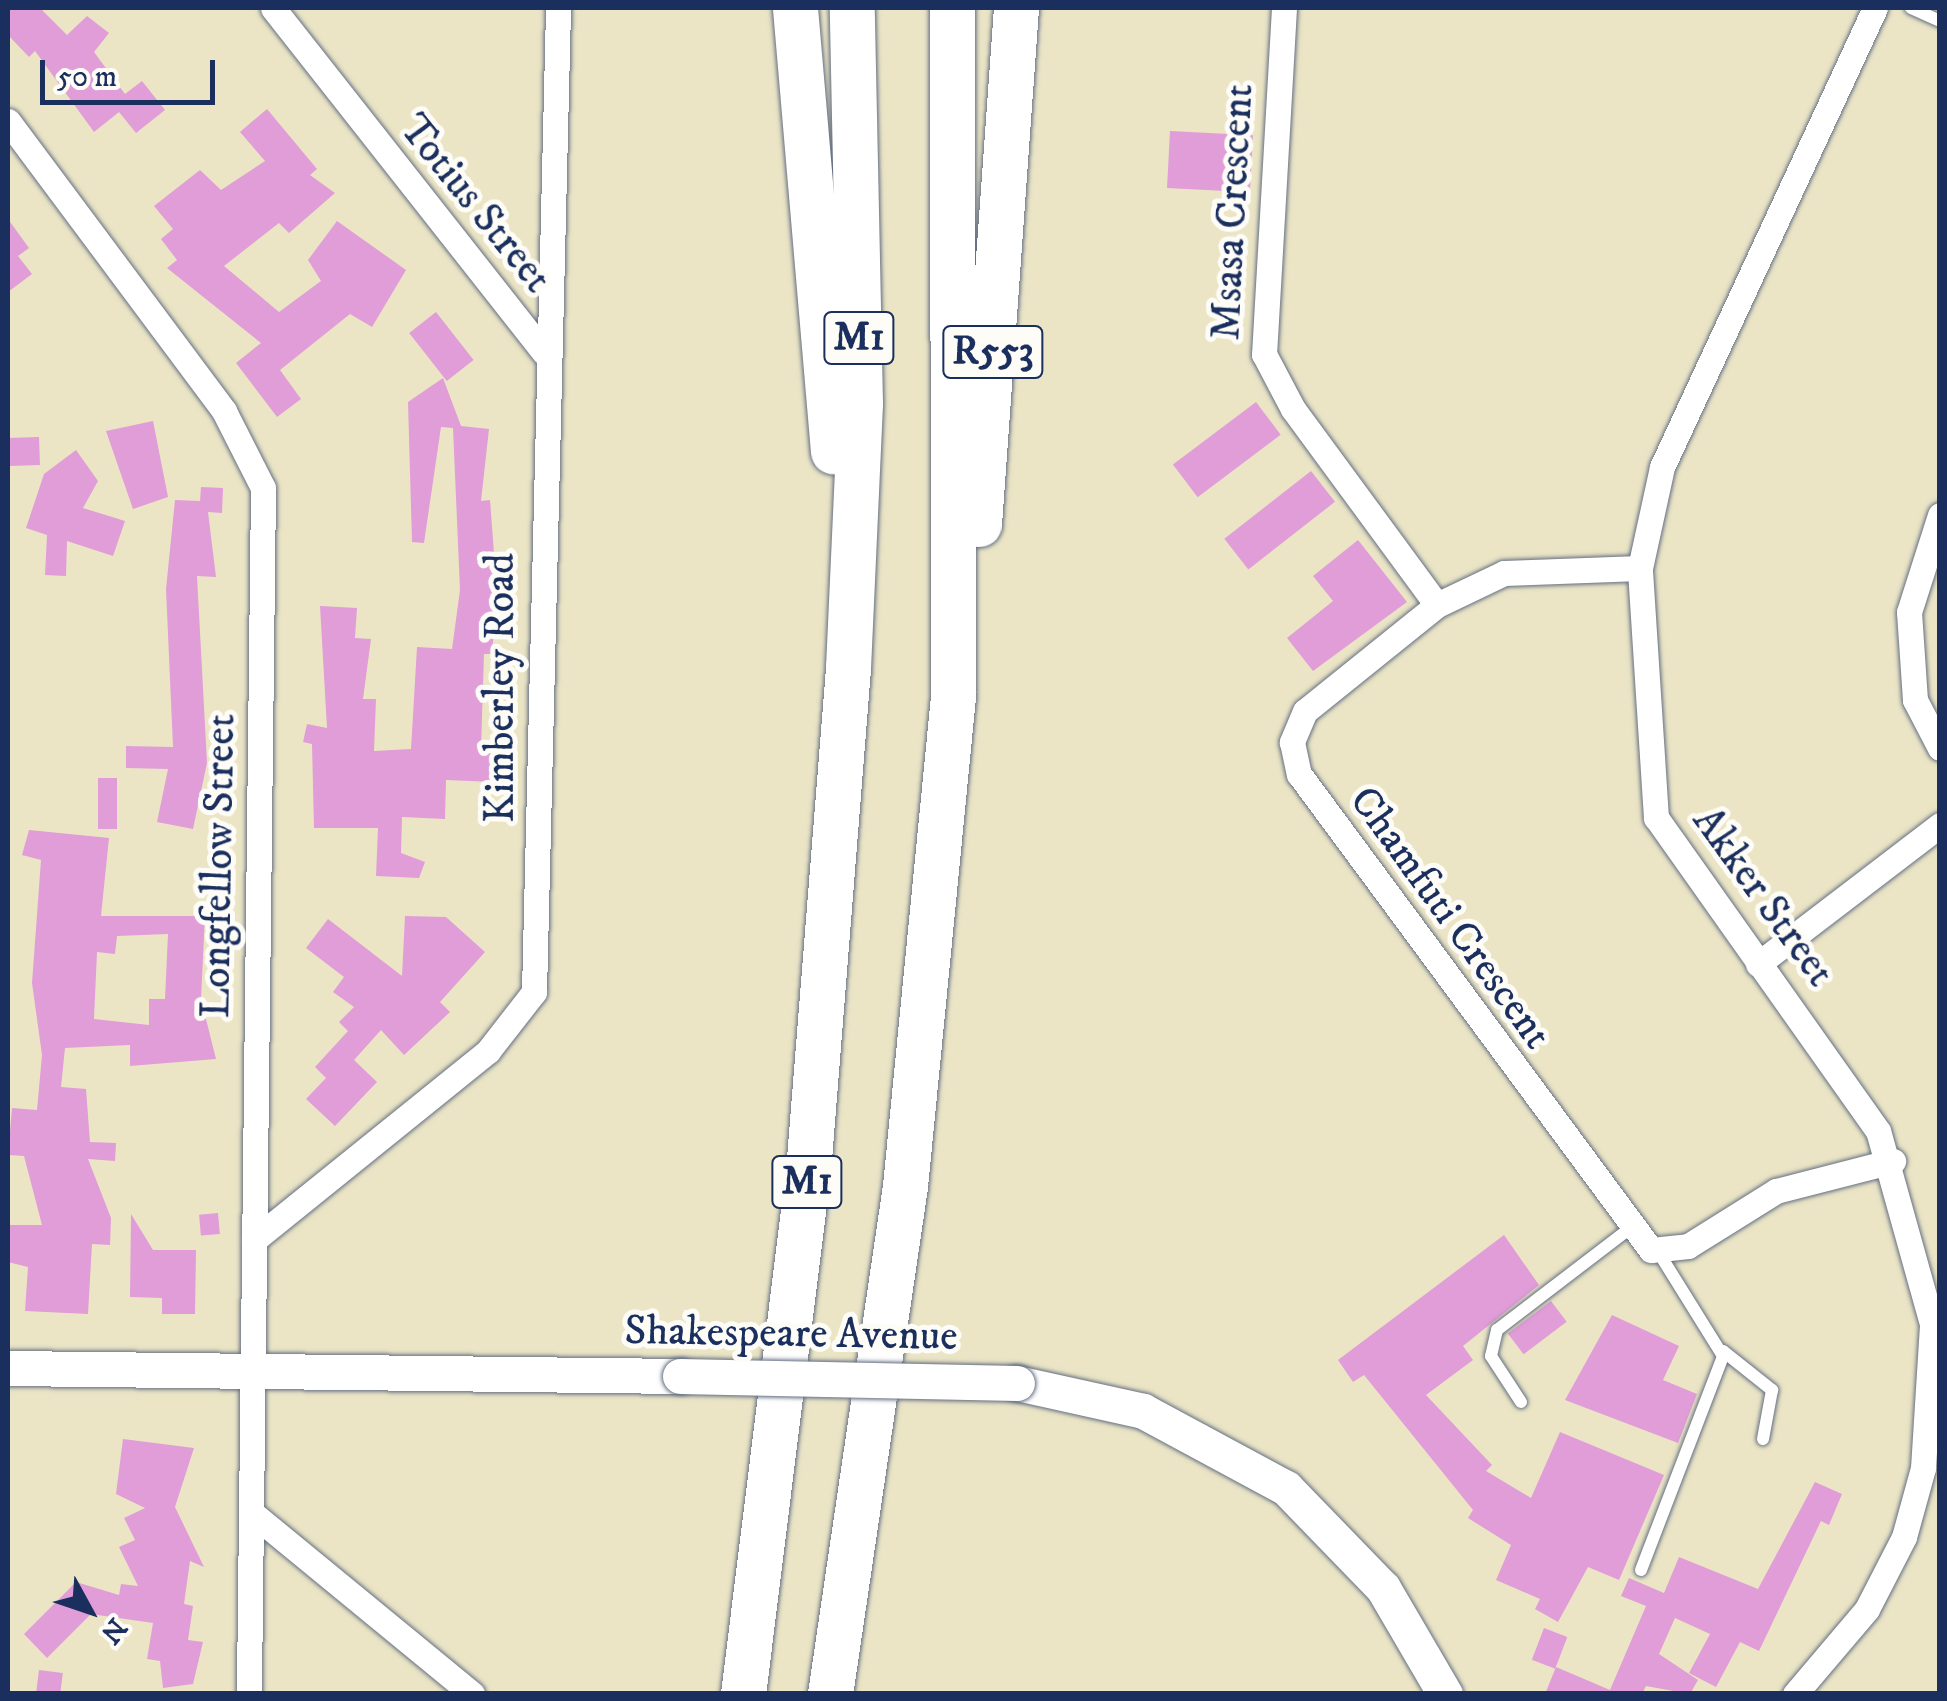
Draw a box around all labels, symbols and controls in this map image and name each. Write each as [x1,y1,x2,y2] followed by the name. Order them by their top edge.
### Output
[45,40,220,102] scale bar
[57,59,117,96] text: 50 m
[1201,83,1265,341] street label: Msasa Crescent
[388,105,562,303] street label: Totius Street
[822,303,896,373] road number: M1
[940,317,1046,387] road number: R553
[476,553,526,823] street label: Kimberley Road
[191,713,247,1019] street label: Longfellow Street
[1338,777,1562,1059] street label: Chamfuti Crescent
[1681,797,1845,997] street label: Akker Street
[770,1147,844,1217] road number: M1
[624,1306,958,1362] street label: Shakespeare Avenue
[40,1561,140,1661] north arrow
[93,1611,134,1651] text: N

